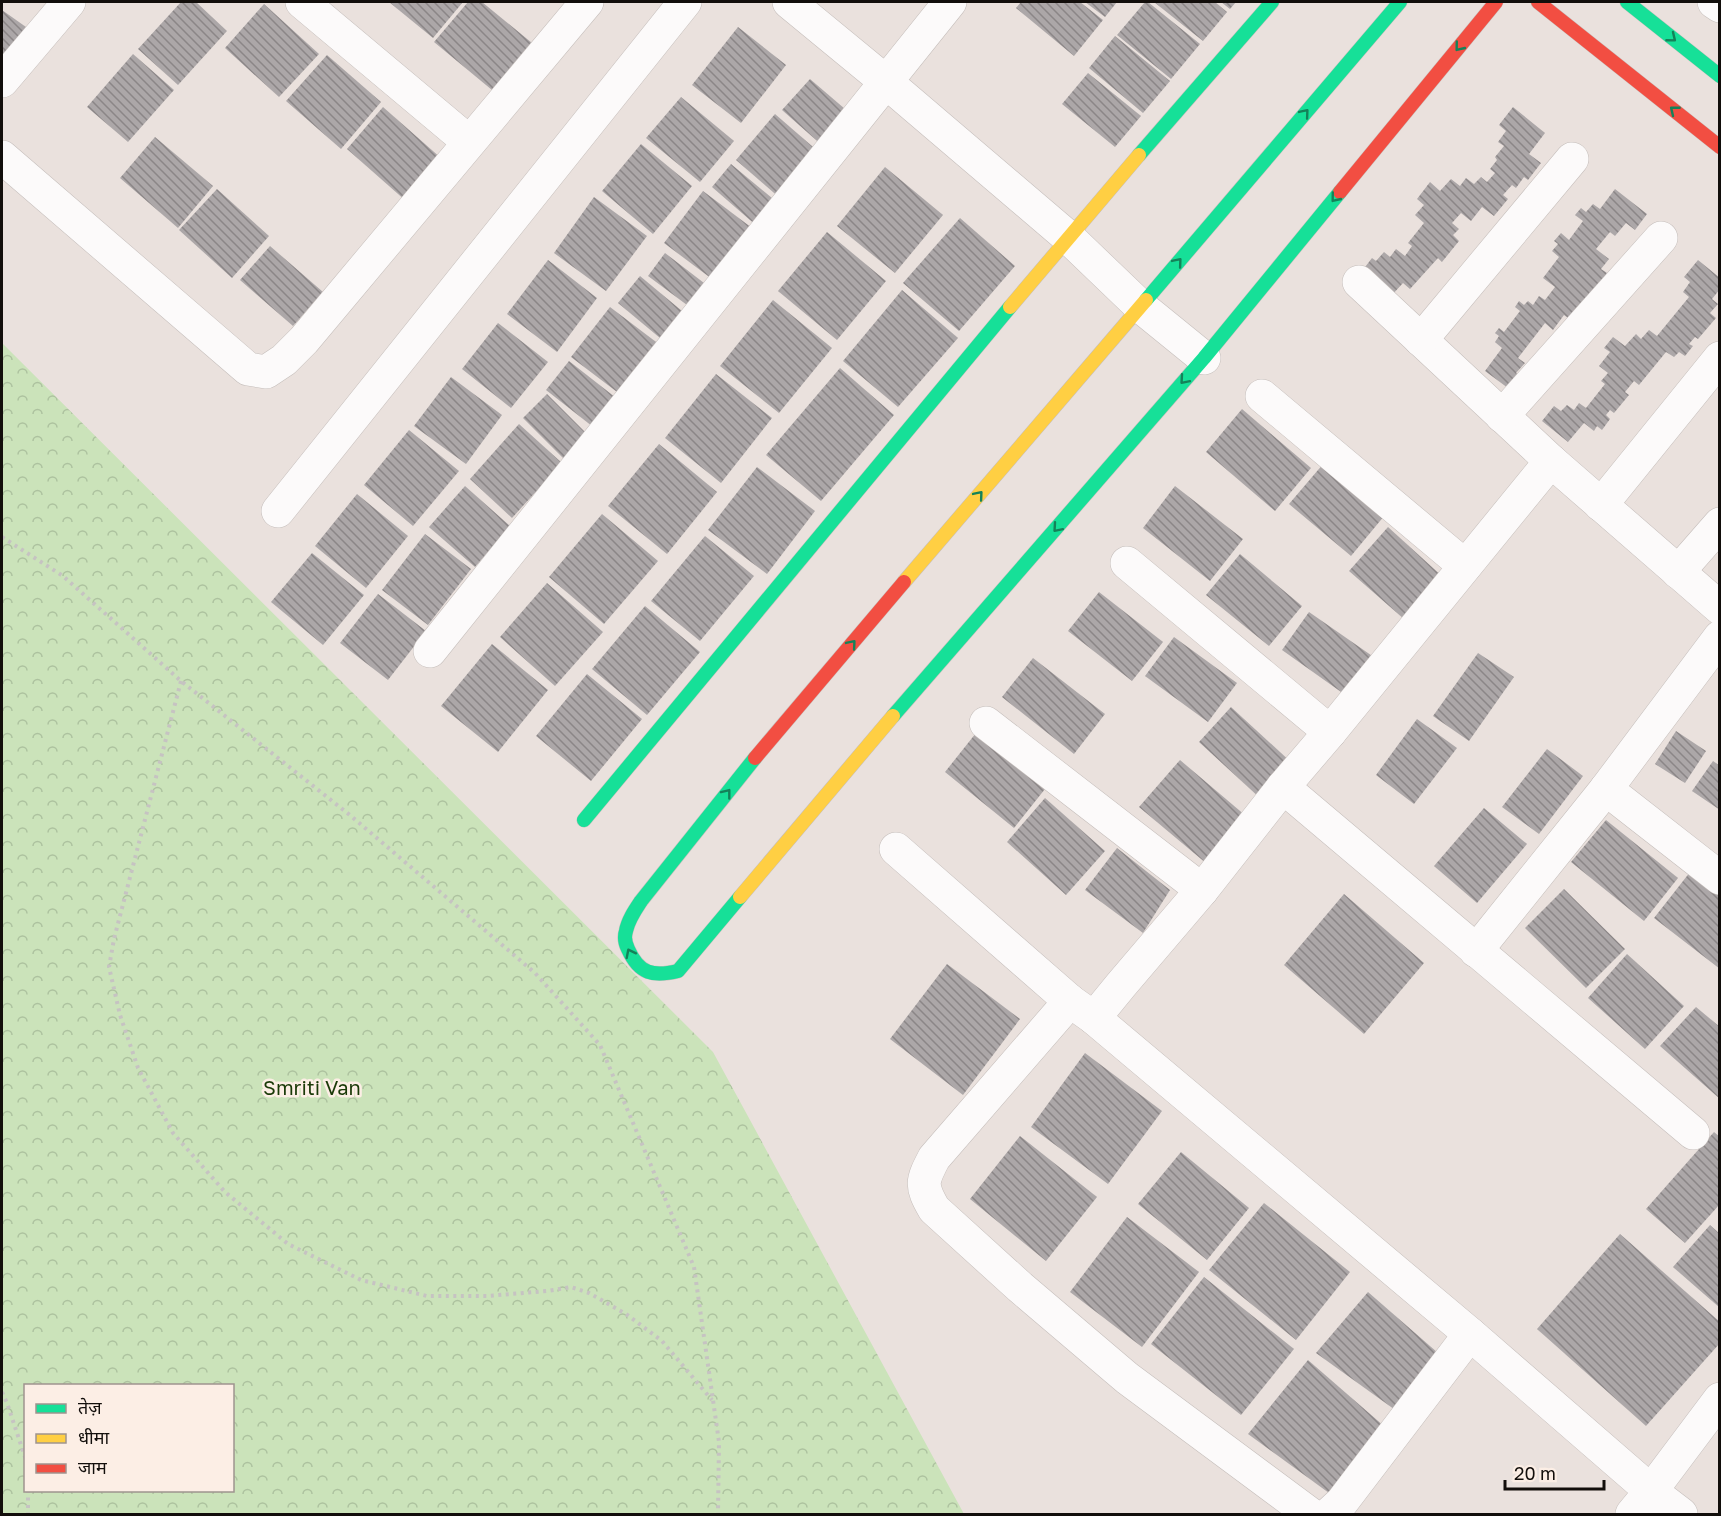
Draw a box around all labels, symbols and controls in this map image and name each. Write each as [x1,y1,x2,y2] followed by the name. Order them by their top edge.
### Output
[1666,31,1677,42] one-way arrow
[1455,40,1466,51] one-way arrow
[1670,107,1681,118] one-way arrow
[1297,109,1308,120] one-way arrow
[1332,191,1343,202] one-way arrow
[1171,258,1182,269] one-way arrow
[1181,373,1192,384] one-way arrow
[972,491,983,502] one-way arrow
[1053,521,1064,532] one-way arrow
[845,640,856,651] one-way arrow
[720,789,731,800] one-way arrow
[626,948,638,959] one-way arrow
[263,1075,361,1099] park label: Smriti Van
[24,1384,234,1492] legend
[78,1396,102,1418] text: तेज़
[78,1426,109,1448] text: धीमा
[1505,1453,1604,1491] scale bar
[78,1456,108,1478] text: जाम
[1514,1462,1556,1484] text: 20 m

